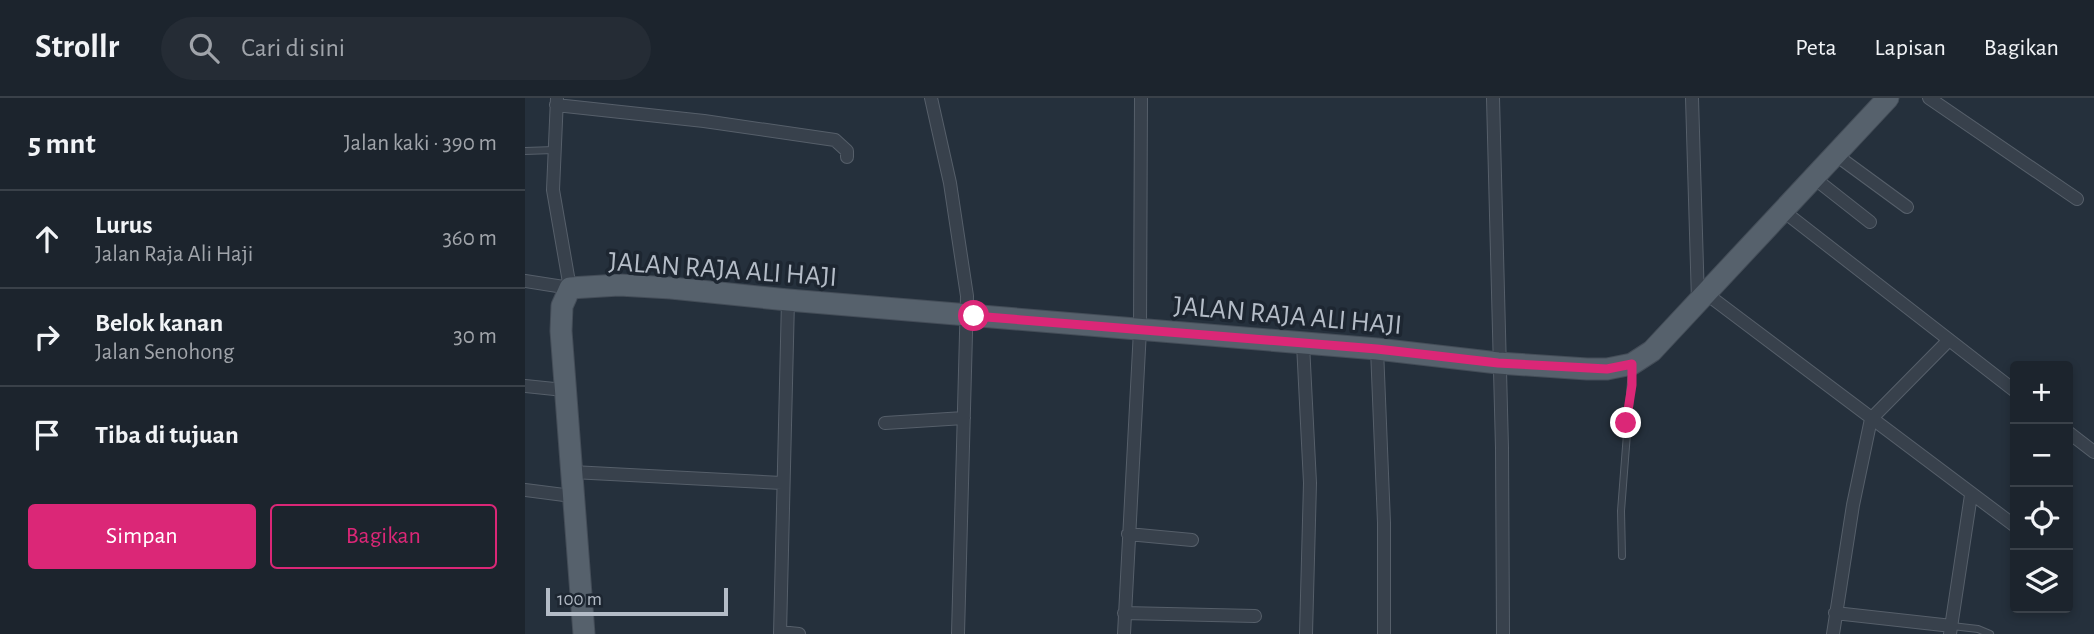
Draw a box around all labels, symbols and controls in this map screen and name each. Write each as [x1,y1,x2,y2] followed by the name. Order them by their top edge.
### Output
[161,17,651,80] search box
[185,29,223,67] icon: search
[35,31,119,64] text: Strollr
[241,35,345,61] text: Cari di sini
[1795,36,1837,60] text: Peta
[1875,36,1946,60] text: Lapisan
[1984,36,2059,60] text: Bagikan
[28,129,96,159] text: 5 mnt
[344,132,497,155] text: Jalan kaki · 390 m
[95,212,152,238] text: Lurus
[28,220,66,258] icon: ahead
[442,227,497,250] text: 360 m
[95,243,253,266] text: Jalan Raja Ali Haji
[608,248,838,292] street label: JALAN RAJA ALI HAJI
[1172,292,1403,340] street label: JALAN RAJA ALI HAJI
[958,300,989,331] route start
[95,310,223,336] text: Belok kanan
[28,318,66,356] icon: right
[453,325,497,348] text: 30 m
[95,341,234,364] text: Jalan Senohong
[2010,361,2073,613] map controls
[2010,361,2073,424] button: +
[1610,407,1641,438] route end
[28,416,66,454] icon: arrive
[95,422,239,448] text: Tiba di tujuan
[2010,424,2073,487] button: −
[2010,487,2073,550] button: locate
[28,504,256,569] button: Simpan
[270,504,497,569] button: Bagikan
[2010,550,2073,613] button: layers
[546,585,728,617] scale bar
[557,590,602,609] text: 100 m

